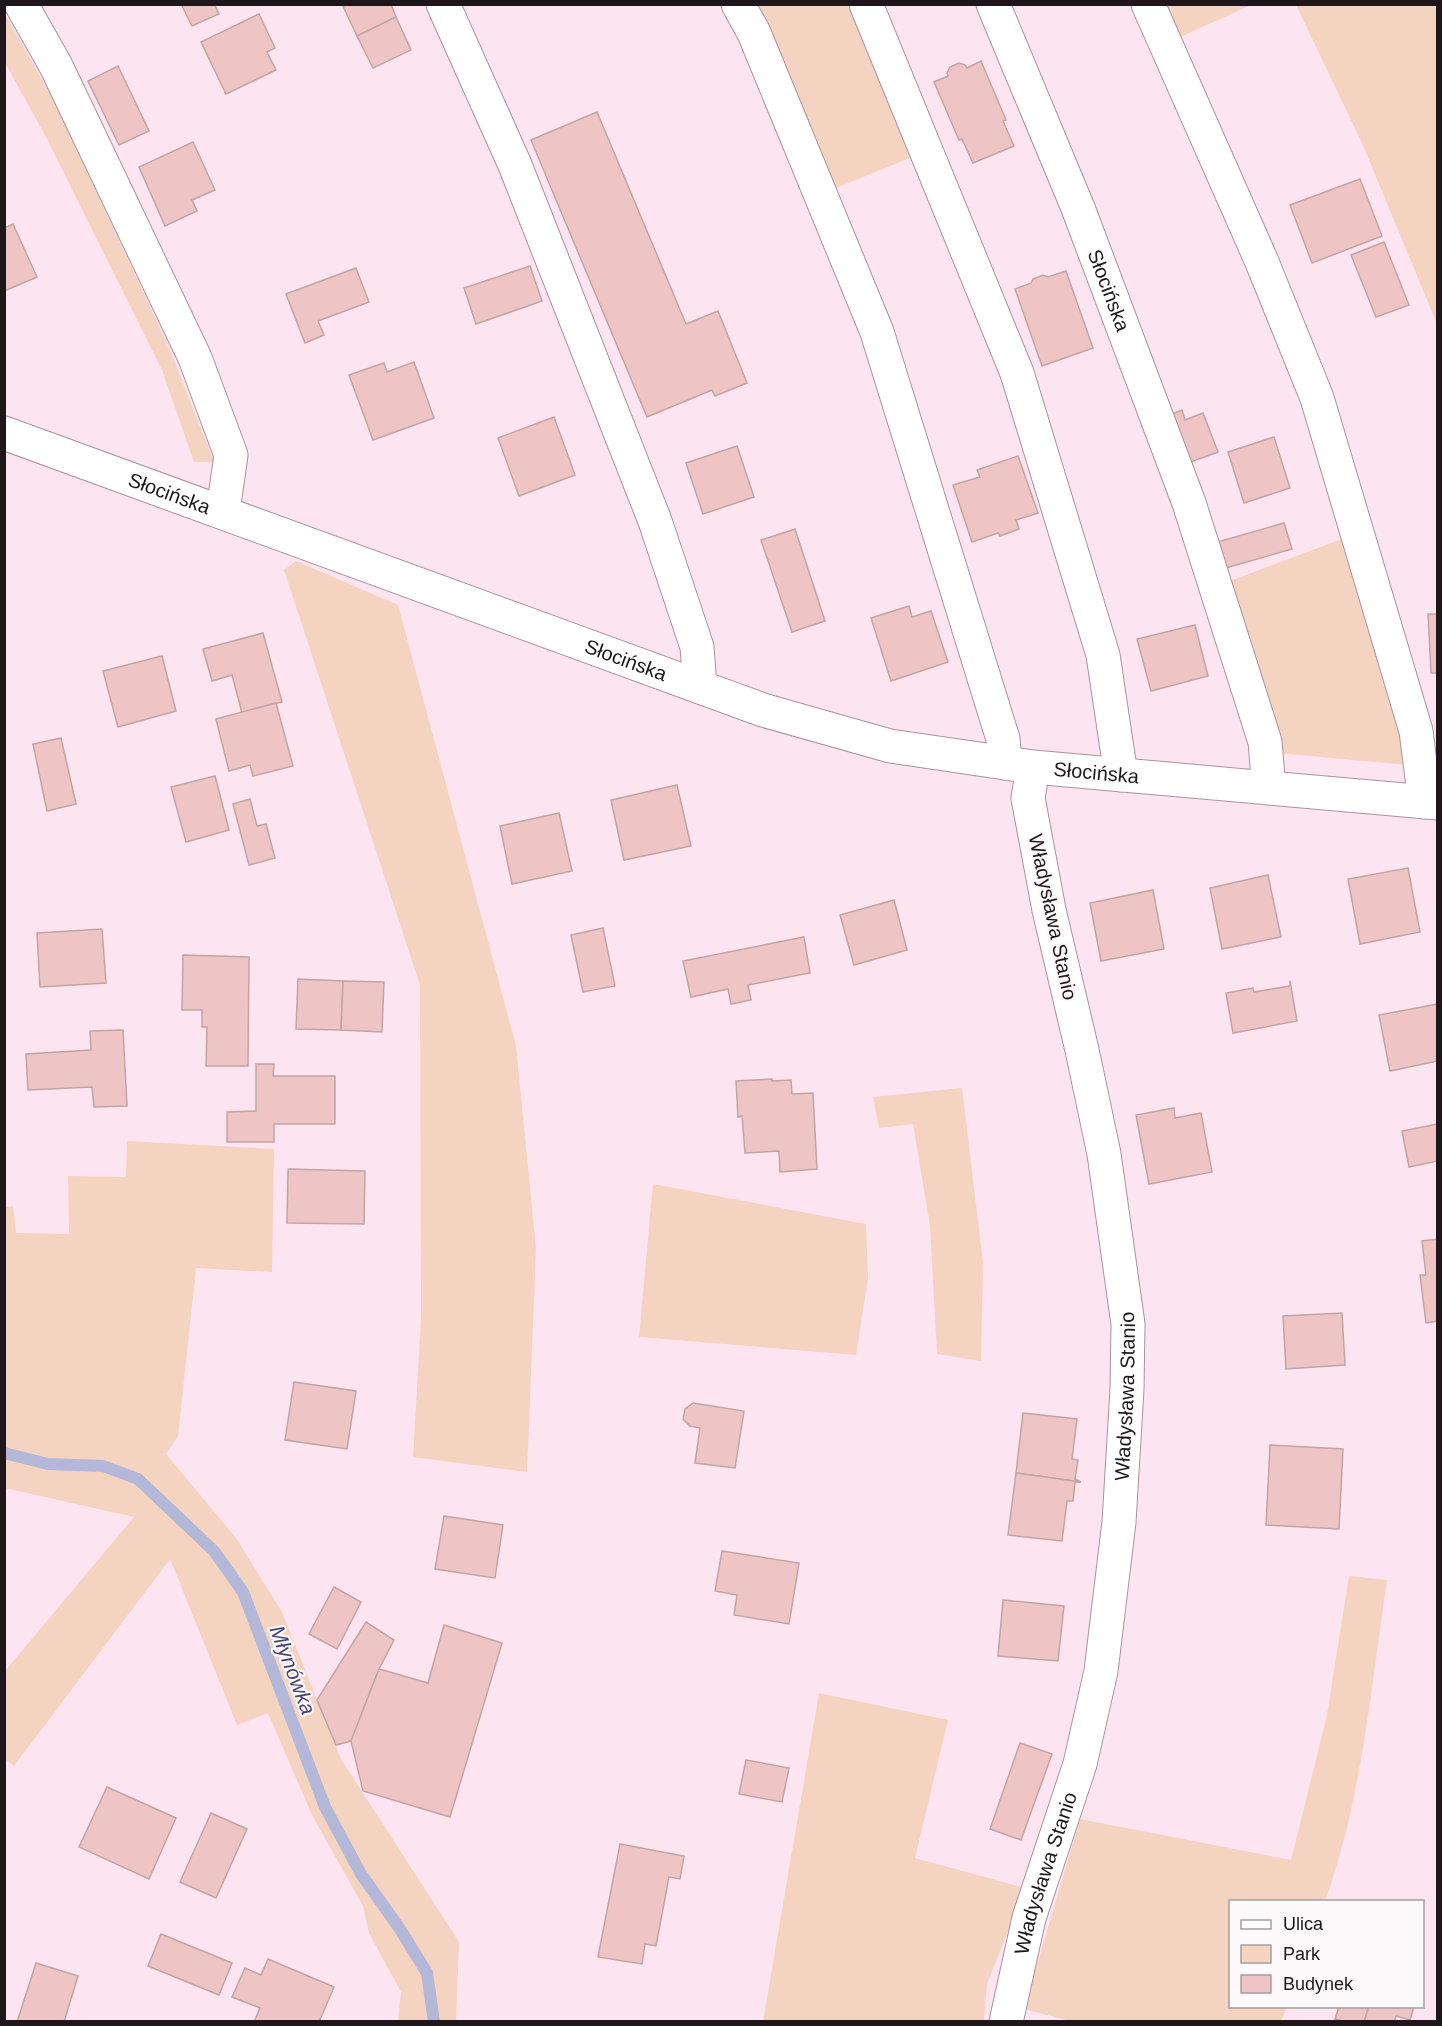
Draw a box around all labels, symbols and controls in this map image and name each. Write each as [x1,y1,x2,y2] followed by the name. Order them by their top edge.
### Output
[1084,246,1135,335] street label: Słocińska
[125,468,214,519] street label: Słocińska
[582,635,671,685] street label: Słocińska
[1053,758,1141,787] street label: Słocińska
[1025,832,1081,1002] street label: Władysława Stanio
[1111,1310,1139,1481] street label: Władysława Stanio
[266,1622,320,1718] water label: Młynówka
[1010,1789,1081,1957] street label: Władysława Stanio
[1229,1900,1424,2008] legend
[1283,1914,1324,1934] text: Ulica
[1283,1944,1321,1964] text: Park
[1283,1974,1354,1994] text: Budynek

